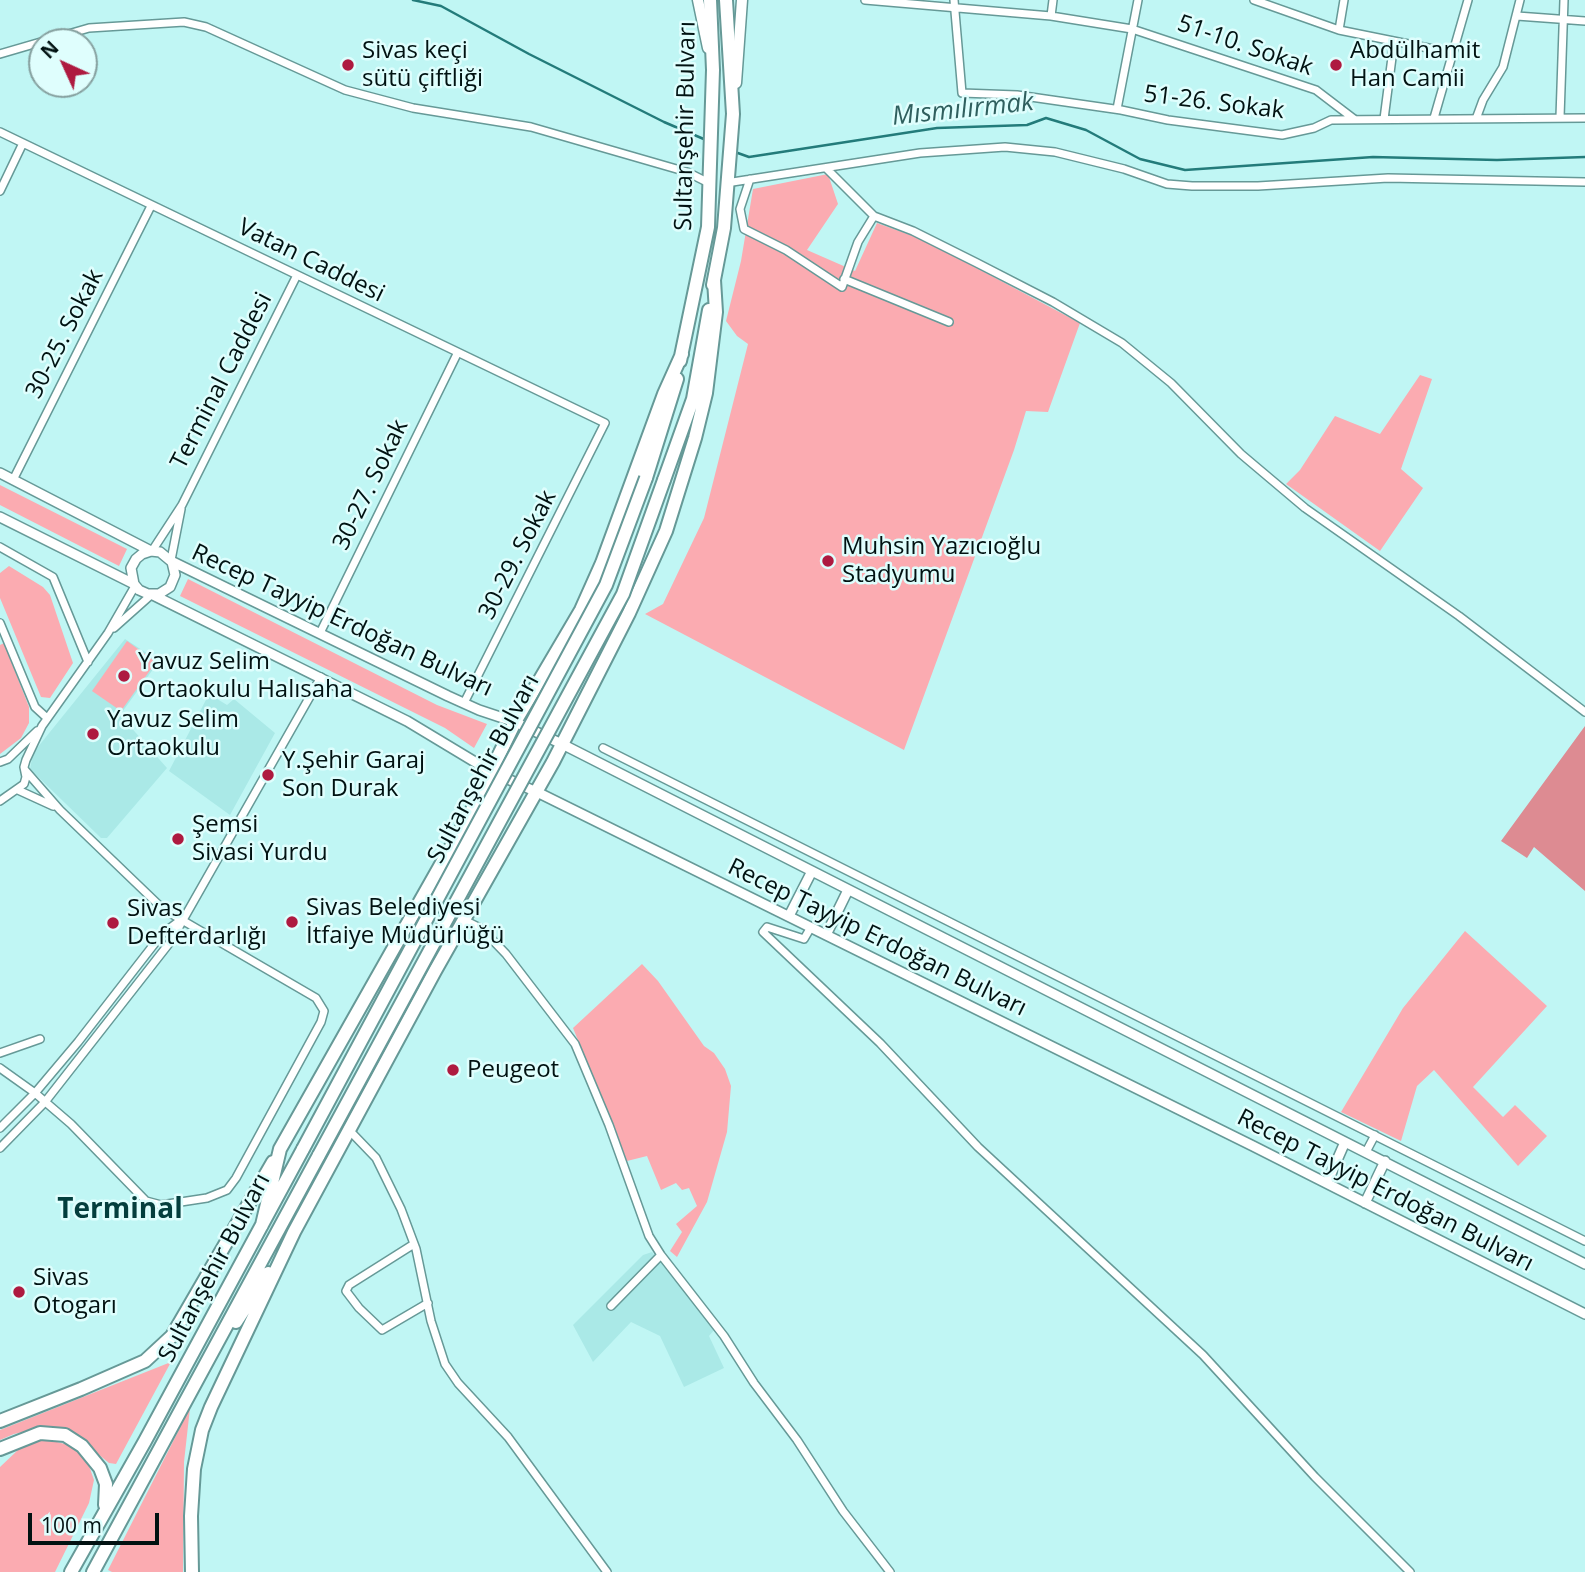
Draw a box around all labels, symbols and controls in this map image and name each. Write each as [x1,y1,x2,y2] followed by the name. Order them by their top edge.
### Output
[1174,9,1316,83] street label: 51-10. Sokak
[670,21,702,231] street label: Sultanşehir Bulvarı
[28,28,98,98] north arrow
[35,35,64,64] text: N
[362,37,483,93] place label: Sivas keçi sütü çiftliği
[1350,37,1480,93] place label: Abdülhamit Han Camii
[340,57,356,73] marker: Sivas keçi sütü çiftliği
[1328,57,1344,73] marker: Abdülhamit Han Camii
[1142,80,1286,126] street label: 51-26. Sokak
[891,87,1035,133] water label: Mısmılırmak
[233,213,389,309] street label: Vatan Caddesi
[20,265,110,403] street label: 30-25. Sokak
[165,288,279,474] street label: Terminal Caddesi
[327,415,415,555] street label: 30-27. Sokak
[473,486,563,624] street label: 30-29. Sokak
[842,533,1041,589] place label: Muhsin Yazıcıoğlu Stadyumu
[187,538,497,704] street label: Recep Tayyip Erdoğan Bulvarı
[820,553,836,569] marker: Muhsin Yazıcıoğlu Stadyumu
[138,648,353,704] place label: Yavuz Selim Ortaokulu Halısaha
[116,668,132,684] marker: Yavuz Selim Ortaokulu Halısaha
[422,670,546,868] street label: Sultanşehir Bulvarı
[107,706,239,762] place label: Yavuz Selim Ortaokulu
[85,726,101,742] marker: Yavuz Selim Ortaokulu
[282,747,425,803] place label: Y.Şehir Garaj Son Durak
[260,767,276,783] marker: Y.Şehir Garaj Son Durak
[192,811,328,867] place label: Şemsi Sivasi Yurdu
[170,831,186,847] marker: Şemsi Sivasi Yurdu
[723,853,1031,1023] street label: Recep Tayyip Erdoğan Bulvarı
[306,894,505,950] place label: Sivas Belediyesi İtfaiye Müdürlüğü
[127,895,267,951] place label: Sivas Defterdarlığı
[284,914,300,930] marker: Sivas Belediyesi İtfaiye Müdürlüğü
[105,915,121,931] marker: Sivas Defterdarlığı
[467,1056,559,1084] place label: Peugeot
[445,1062,461,1078] marker: Peugeot
[1232,1104,1538,1278] street label: Recep Tayyip Erdoğan Bulvarı
[153,1169,277,1367] street label: Sultanşehir Bulvarı
[57,1193,183,1227] district label: Terminal
[33,1264,117,1320] place label: Sivas Otogarı
[11,1284,27,1300] marker: Sivas Otogarı
[32,1498,163,1542] scale bar
[41,1511,102,1539] text: 100 m

